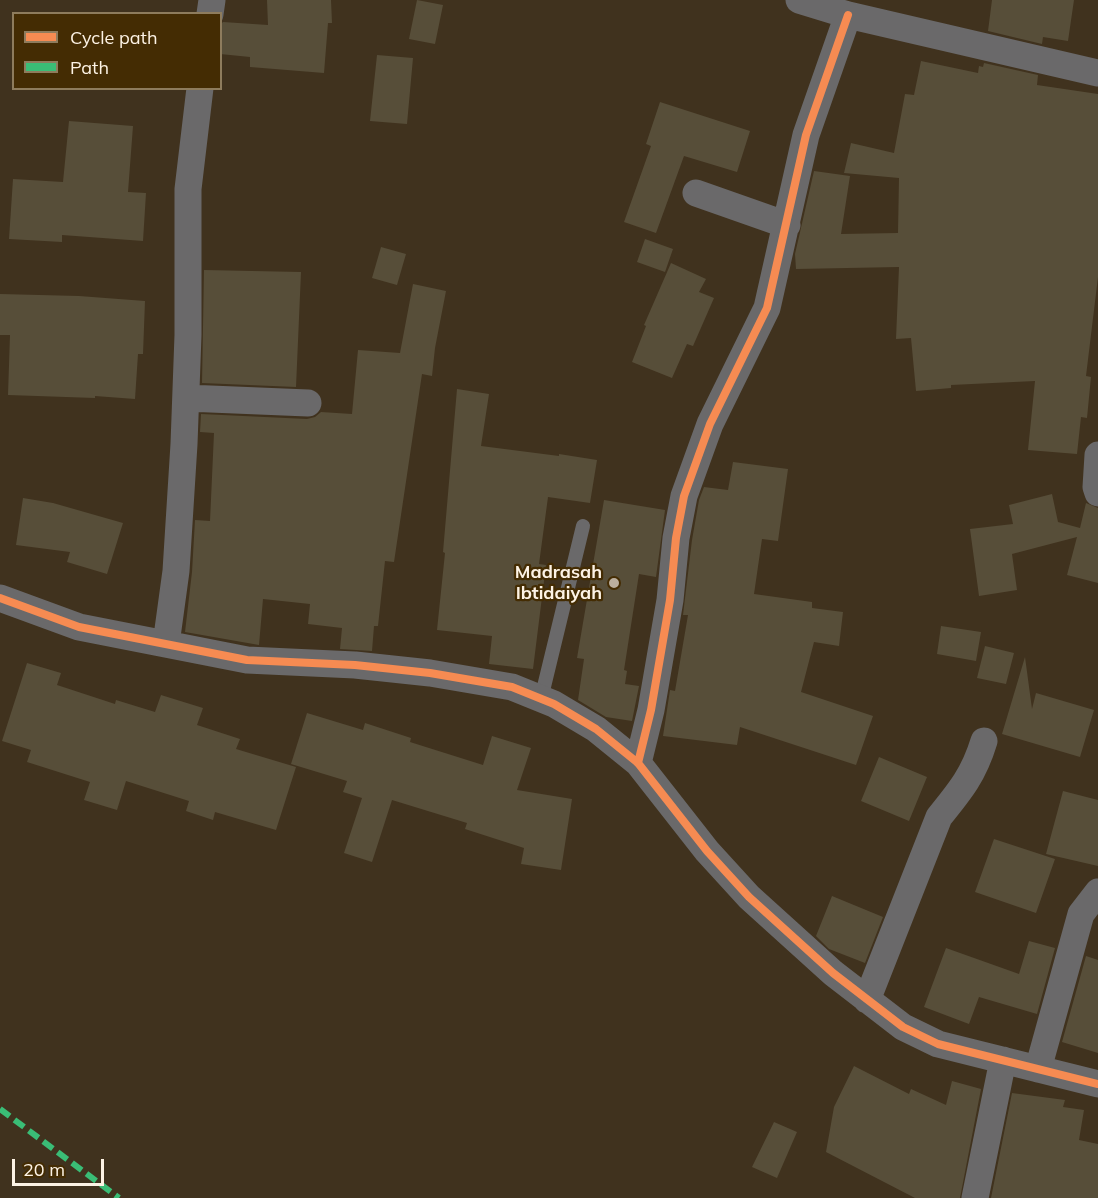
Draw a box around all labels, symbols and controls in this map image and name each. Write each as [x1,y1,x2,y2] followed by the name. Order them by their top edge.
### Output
[12,12,222,90] legend
[70,26,157,49] text: Cycle path
[70,56,109,79] text: Path
[515,562,602,604] place label: Madrasah Ibtidaiyah
[607,576,621,590] marker: Madrasah Ibtidaiyah
[15,1147,106,1185] scale bar
[23,1158,65,1181] text: 20 m

